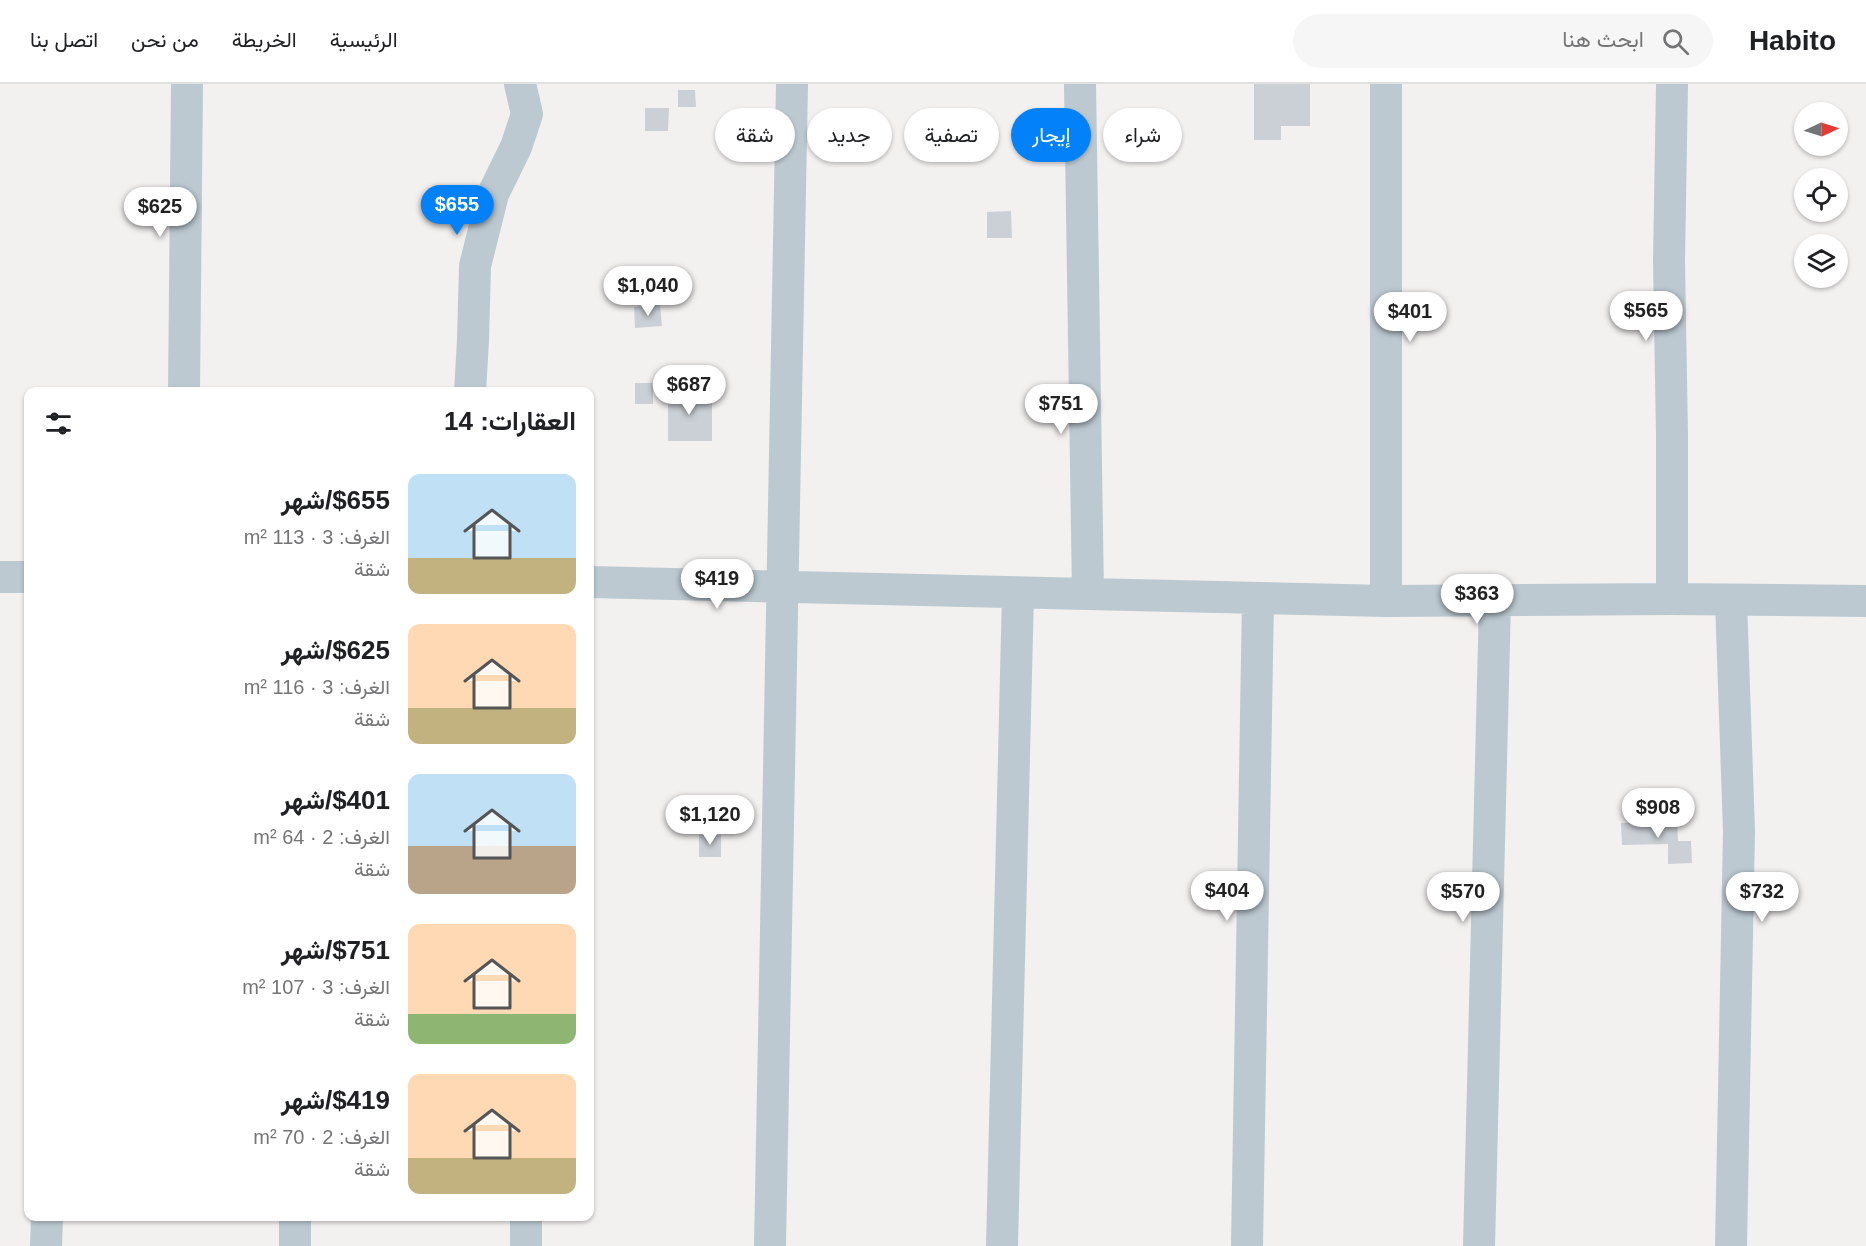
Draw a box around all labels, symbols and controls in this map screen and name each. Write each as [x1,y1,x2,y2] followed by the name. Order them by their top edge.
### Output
[1293,14,1713,68] search box
[1659,25,1692,58] icon: search
[1749,25,1836,56] text: Habito
[1562,27,1644,52] text: ابحث هنا
[30,28,98,51] text: اتصل بنا
[131,28,199,51] text: من نحن
[232,28,297,51] text: الخريطة
[330,28,398,51] text: الرئيسية
[1794,102,1848,156] north arrow
[1794,102,1848,288] map controls
[715,108,795,162] chip: شقة
[807,108,892,162] chip: جديد
[904,108,999,162] chip: تصفية
[1011,108,1091,162] chip: إيجار
[1103,108,1182,162] chip: شراء
[1794,168,1848,222] button: locate
[421,185,493,236] pin: $655
[124,187,196,238] pin: $625
[435,193,479,215] text: $655
[138,195,182,217] text: $625
[1794,234,1848,288] button: layers
[599,266,697,317] pin: $1,040
[617,274,679,296] text: $1,040
[1610,291,1682,342] pin: $565
[1374,292,1446,343] pin: $401
[1624,299,1668,321] text: $565
[1388,300,1432,322] text: $401
[653,365,725,416] pin: $687
[667,373,711,395] text: $687
[1025,384,1097,435] pin: $751
[1039,392,1083,414] text: $751
[444,406,576,436] text: العقارات: 14
[42,407,75,440] icon: filters
[281,485,390,515] text: $655/شهر
[456,498,528,570] icon: home
[244,526,390,548] text: الغرف: 3 · 113 m²
[354,558,390,580] text: شقة
[681,559,753,610] pin: $419
[695,567,739,589] text: $419
[1441,574,1513,625] pin: $363
[1455,582,1499,604] text: $363
[281,635,390,665] text: $625/شهر
[456,648,528,720] icon: home
[244,676,390,698] text: الغرف: 3 · 116 m²
[354,708,390,730] text: شقة
[281,785,390,815] text: $401/شهر
[1622,788,1694,839] pin: $908
[661,795,759,846] pin: $1,120
[1636,796,1680,818] text: $908
[456,798,528,870] icon: home
[679,803,741,825] text: $1,120
[253,826,390,848] text: الغرف: 2 · 64 m²
[354,858,390,880] text: شقة
[1191,871,1263,922] pin: $404
[1427,872,1499,923] pin: $570
[1726,872,1798,923] pin: $732
[1205,879,1249,901] text: $404
[1441,880,1485,902] text: $570
[1740,880,1784,902] text: $732
[281,935,390,965] text: $751/شهر
[456,948,528,1020] icon: home
[242,976,390,998] text: الغرف: 3 · 107 m²
[354,1008,390,1030] text: شقة
[281,1085,390,1115] text: $419/شهر
[456,1098,528,1170] icon: home
[253,1126,390,1148] text: الغرف: 2 · 70 m²
[354,1158,390,1180] text: شقة

